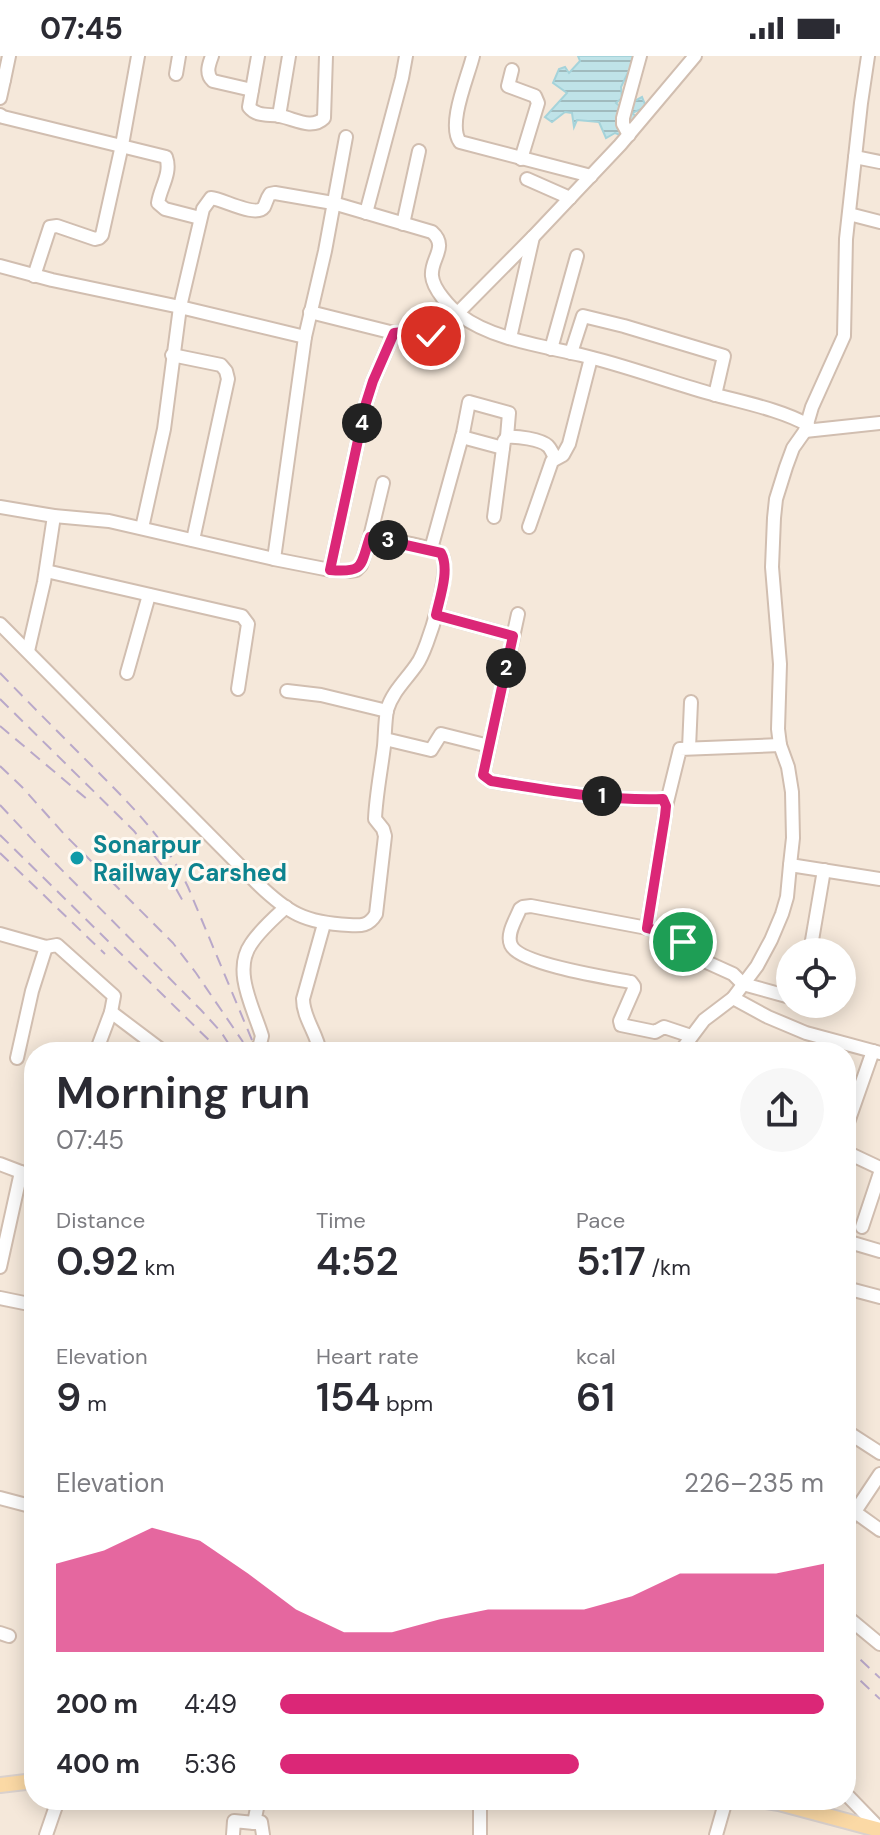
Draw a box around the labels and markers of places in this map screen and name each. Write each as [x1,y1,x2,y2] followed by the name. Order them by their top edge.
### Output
[397,302,465,370] pin
[342,403,382,443] pin: 4
[368,520,408,560] pin: 3
[486,648,526,688] pin: 2
[582,776,622,816] pin: 1
[93,829,287,888] place label: Sonarpur Railway Carshed
[68,849,86,867] marker: Sonarpur Railway Carshed
[649,908,717,976] pin

